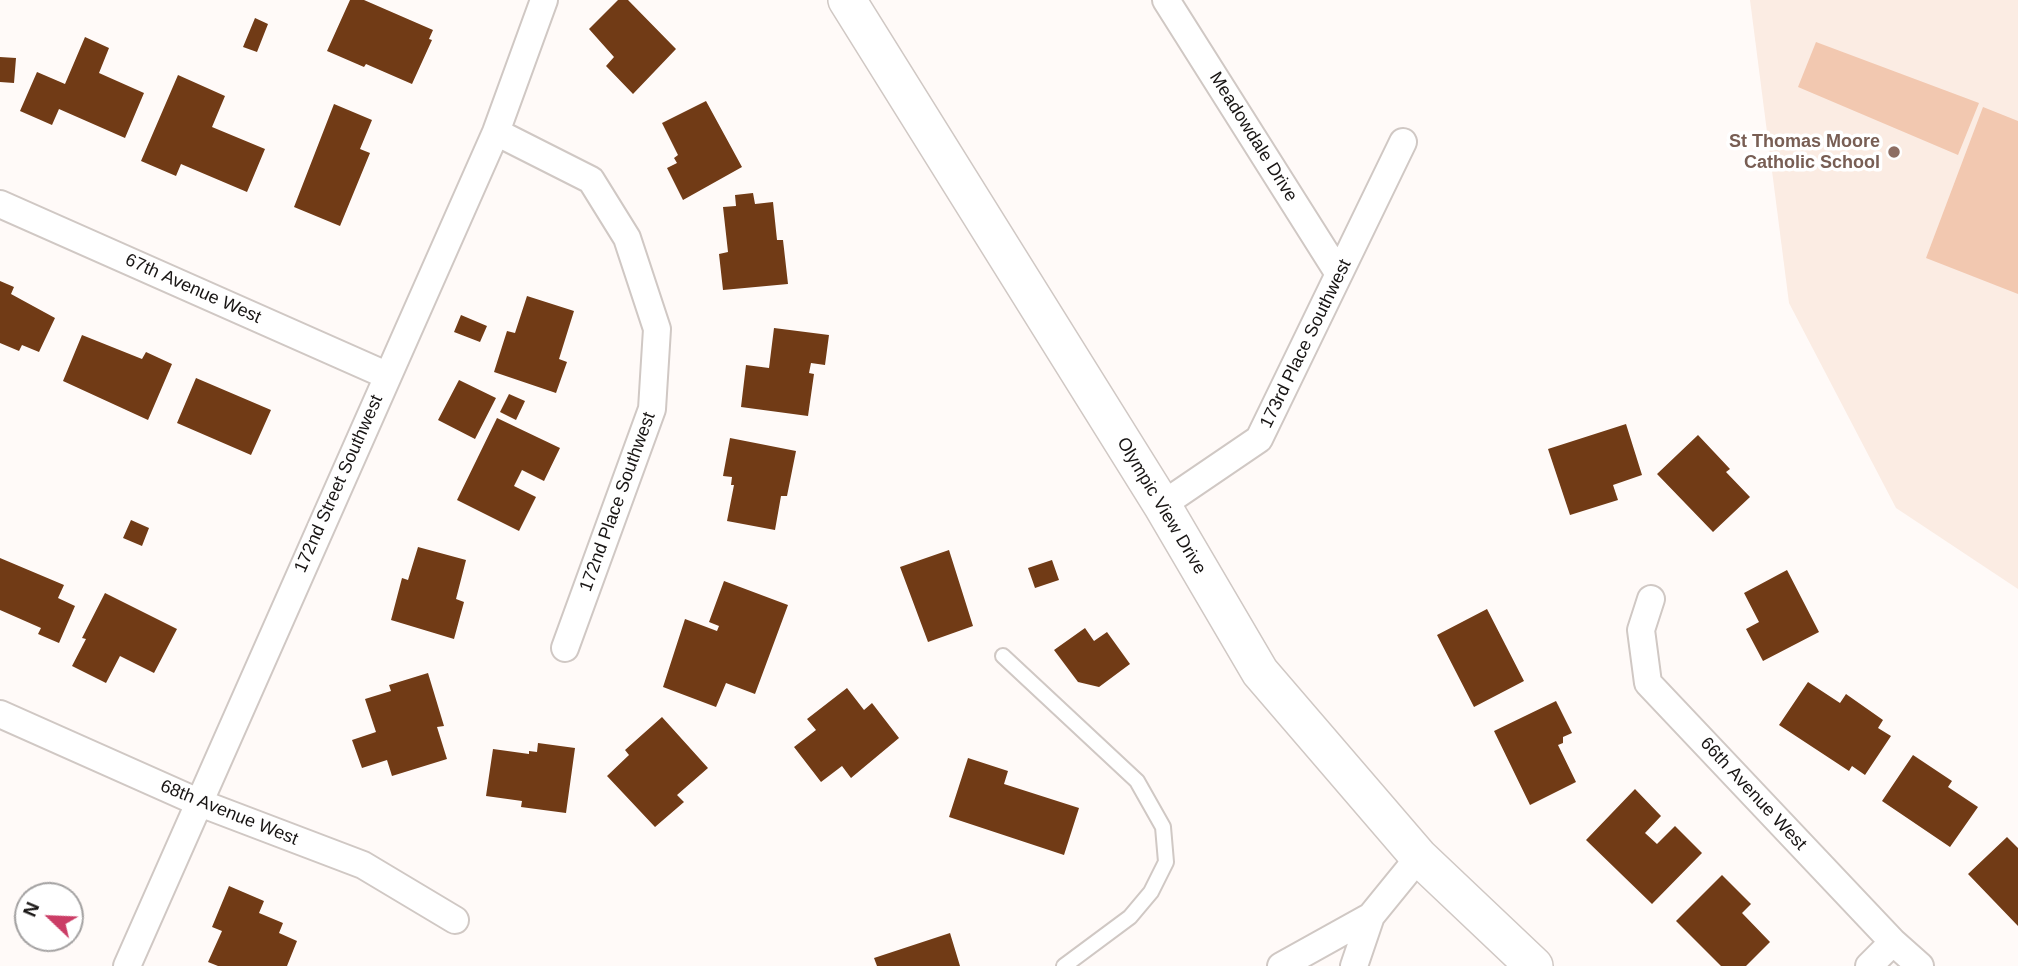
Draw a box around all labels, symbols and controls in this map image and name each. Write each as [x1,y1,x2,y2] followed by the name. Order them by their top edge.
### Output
[1204,68,1302,206] street label: Meadowdale Drive
[1729,131,1880,174] place label: St Thomas Moore Catholic School
[1886,144,1902,160] marker: St Thomas Moore Catholic School
[122,249,264,329] street label: 67th Avenue West
[1256,256,1356,432] street label: 173rd Place Southwest
[290,392,388,576] street label: 172nd Street Southwest
[576,409,660,595] street label: 172nd Place Southwest
[1112,434,1210,578] street label: Olympic View Drive
[1695,733,1811,855] street label: 66th Avenue West
[157,776,301,850] street label: 68th Avenue West
[14,882,84,952] north arrow
[19,899,43,920] text: N

